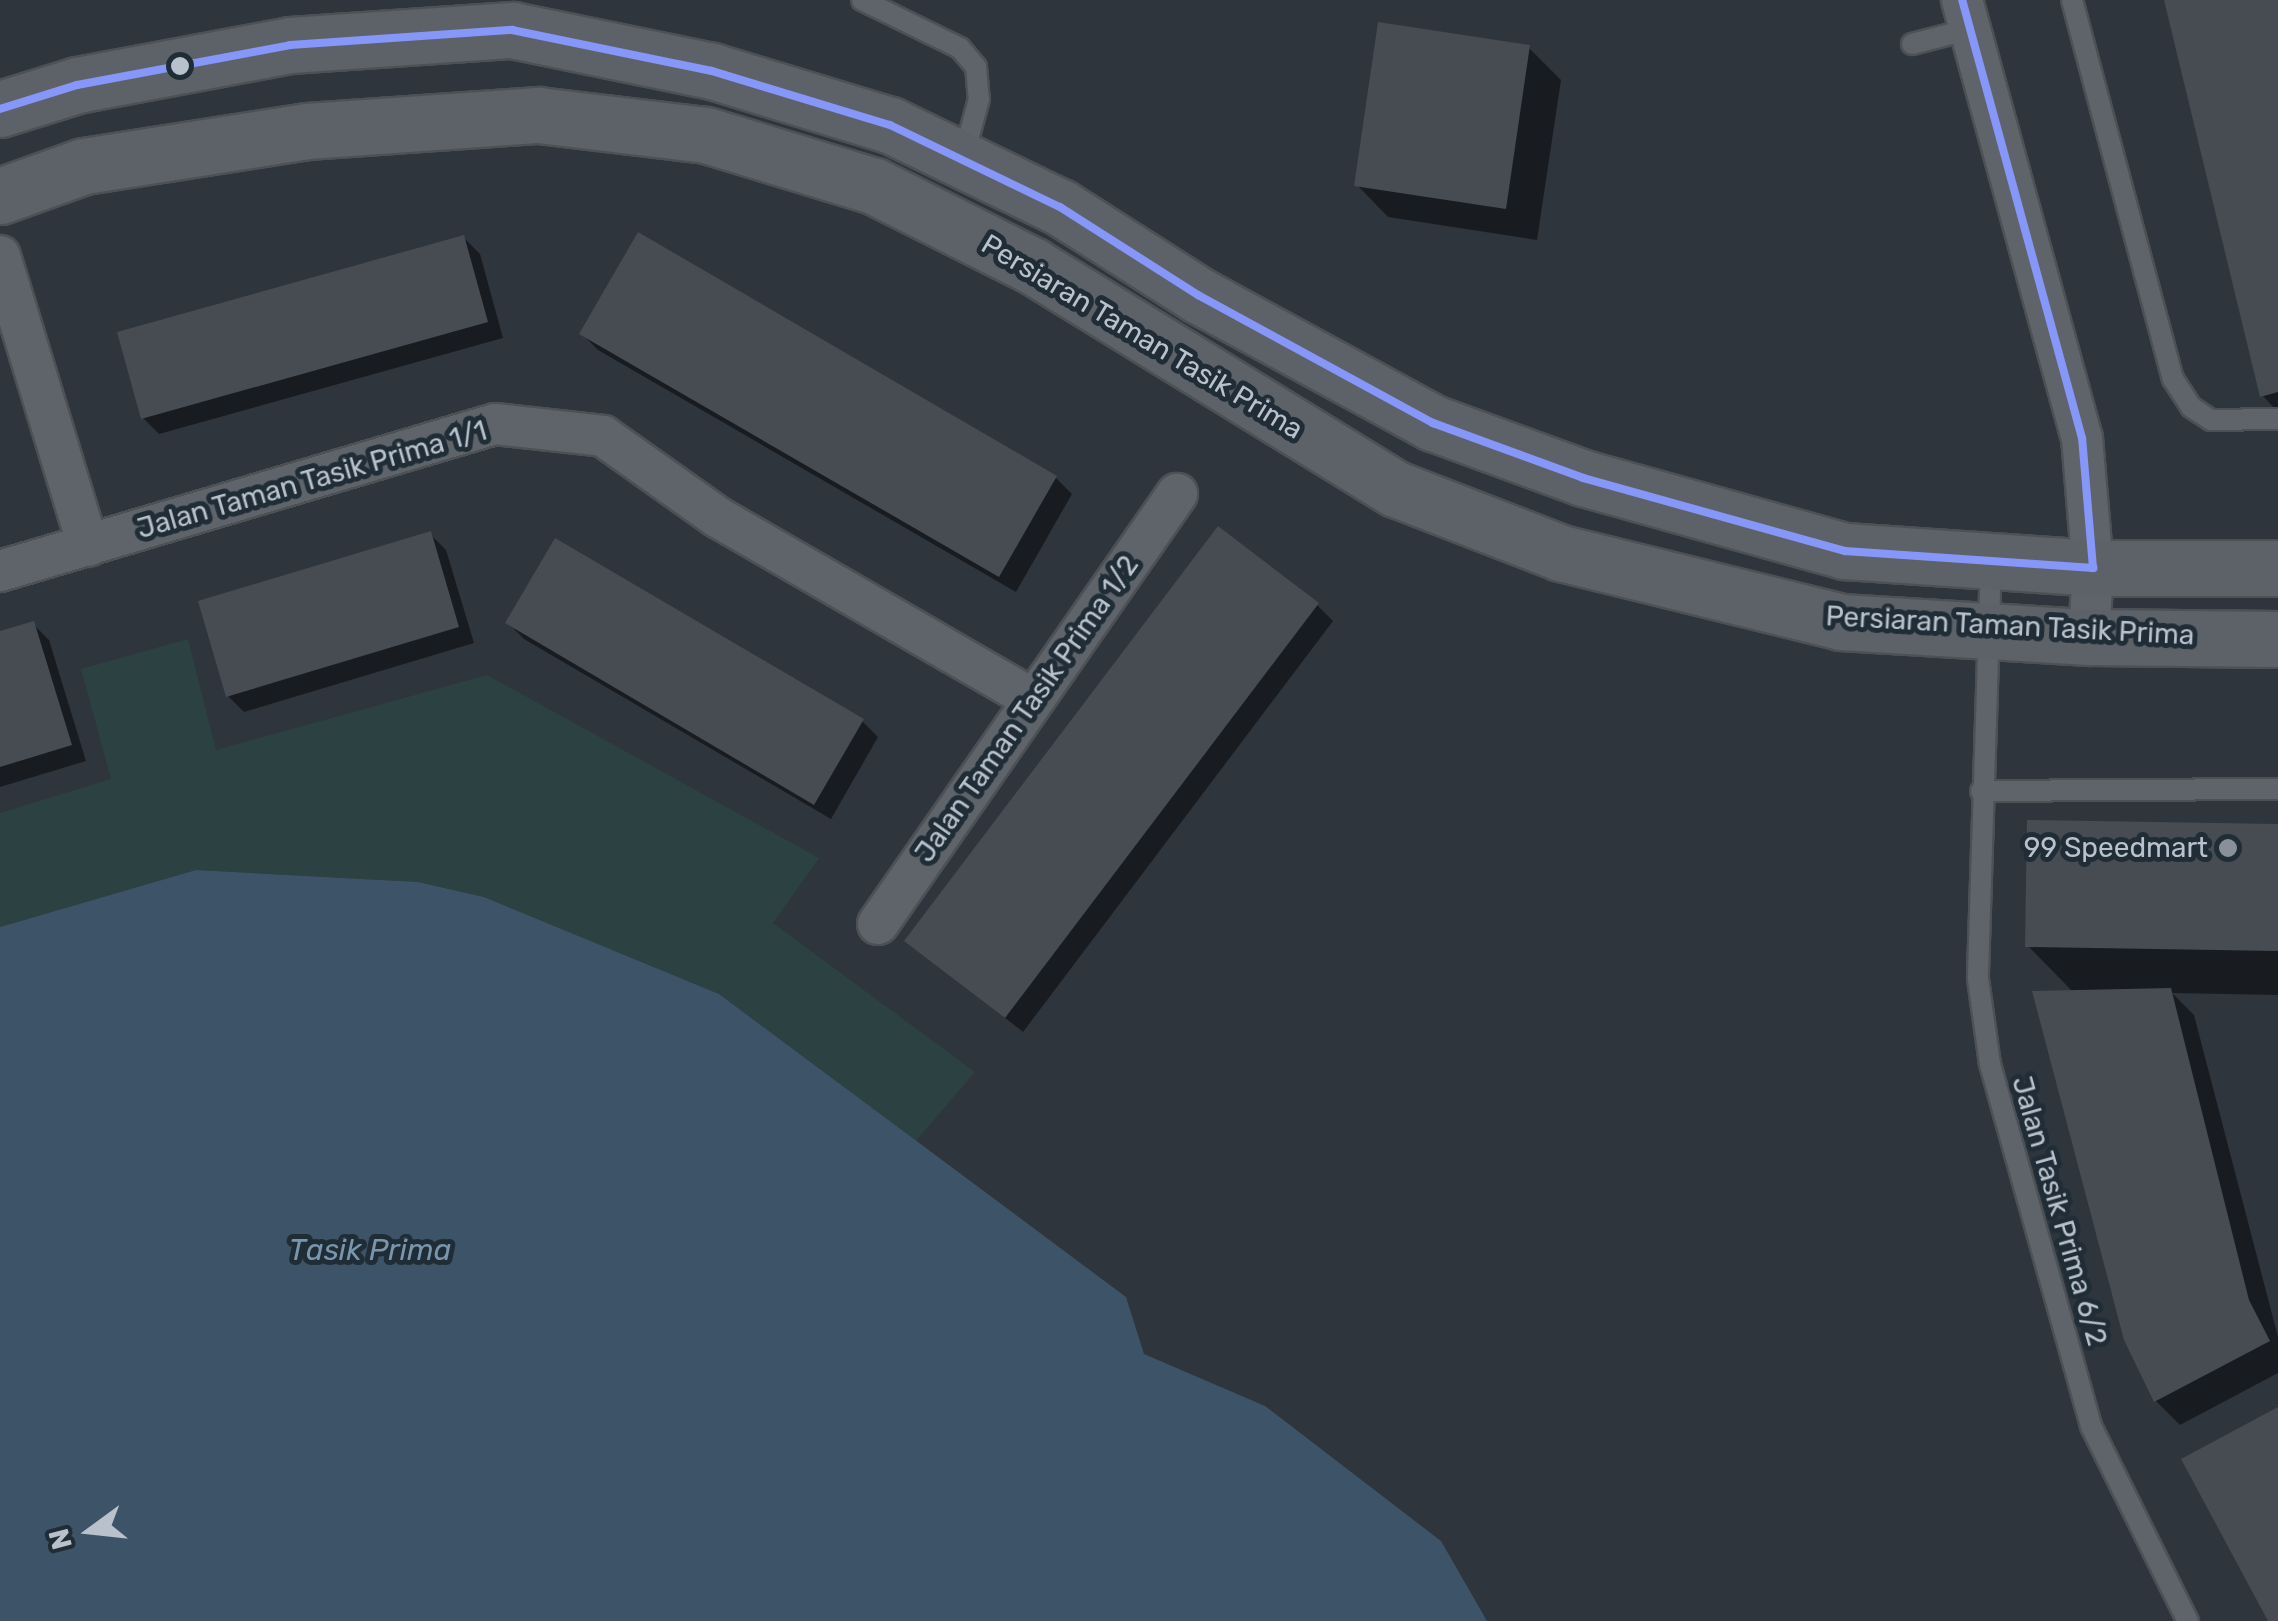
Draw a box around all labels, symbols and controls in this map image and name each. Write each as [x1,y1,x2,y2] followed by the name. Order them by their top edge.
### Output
[170,56,190,76] unlabelled marker
[974,227,1310,447] street label: Persiaran Taman Tasik Prima
[132,414,492,546] street label: Jalan Taman Tasik Prima 1/1
[908,549,1146,869] street label: Jalan Taman Tasik Prima 1/2
[1824,600,2196,652] street label: Persiaran Taman Tasik Prima
[2024,831,2208,865] place label: 99 Speedmart
[2217,837,2239,859] marker: 99 Speedmart
[2004,1072,2114,1350] street label: Jalan Tasik Prima 6/2
[289,1232,451,1268] water label: Tasik Prima
[40,1481,140,1581] north arrow
[42,1525,79,1553] text: N

